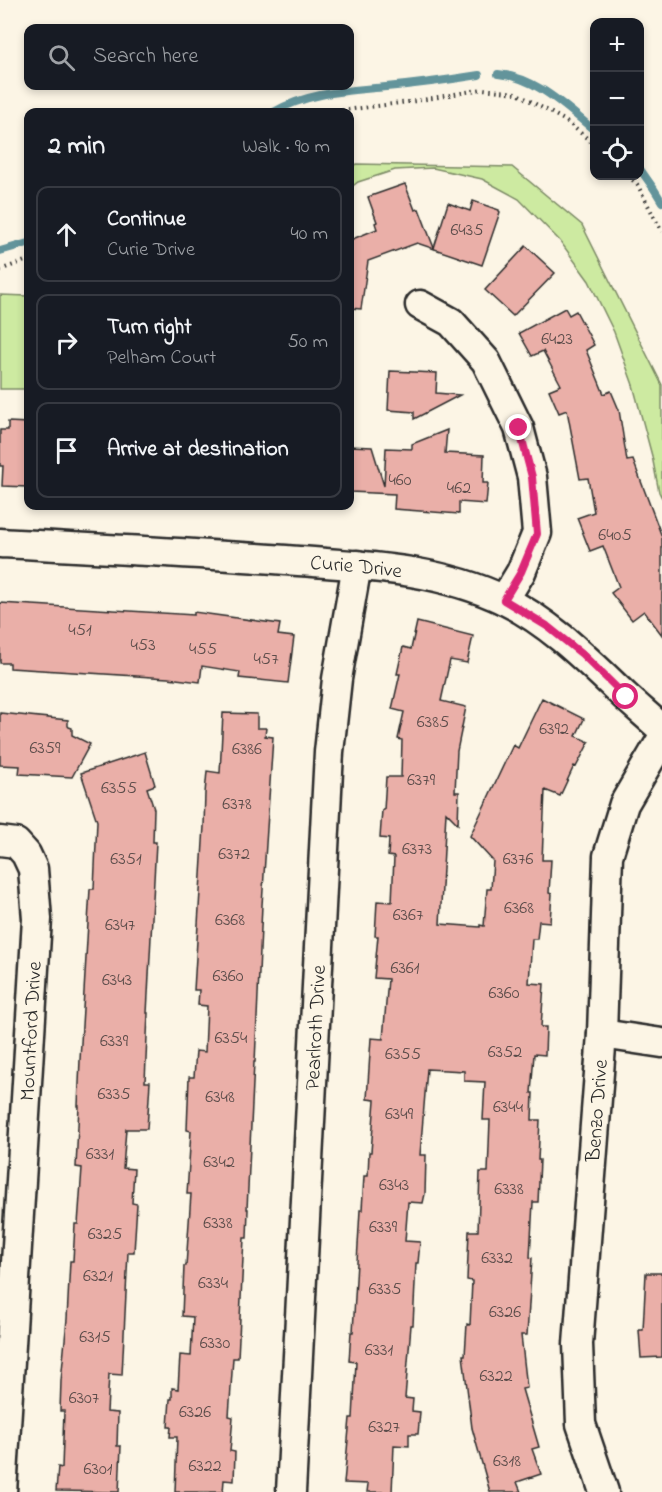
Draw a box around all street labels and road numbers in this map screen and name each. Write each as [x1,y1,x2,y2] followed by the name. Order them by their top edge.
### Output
[309,549,405,587] street label: Curie Drive
[13,960,51,1102] street label: Mountford Drive
[299,964,335,1091] street label: Pearlroth Drive
[579,1058,617,1164] street label: Benzo Drive

